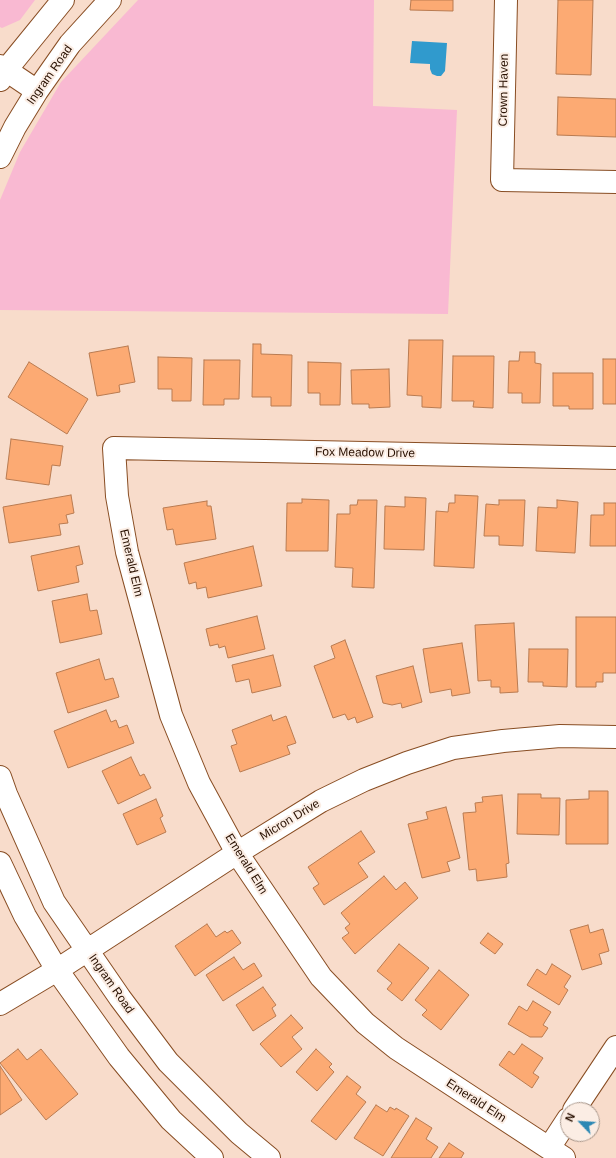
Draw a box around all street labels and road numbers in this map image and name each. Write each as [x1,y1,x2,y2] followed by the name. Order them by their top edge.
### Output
[24,42,76,108] street label: Ingram Road
[496,54,512,126] street label: Crown Haven
[315,445,415,461] street label: Fox Meadow Drive
[116,528,146,598] street label: Emerald Elm
[257,796,323,844] street label: Micron Drive
[222,831,270,897] street label: Emerald Elm
[85,951,137,1017] street label: Ingram Road
[443,1076,509,1126] street label: Emerald Elm

